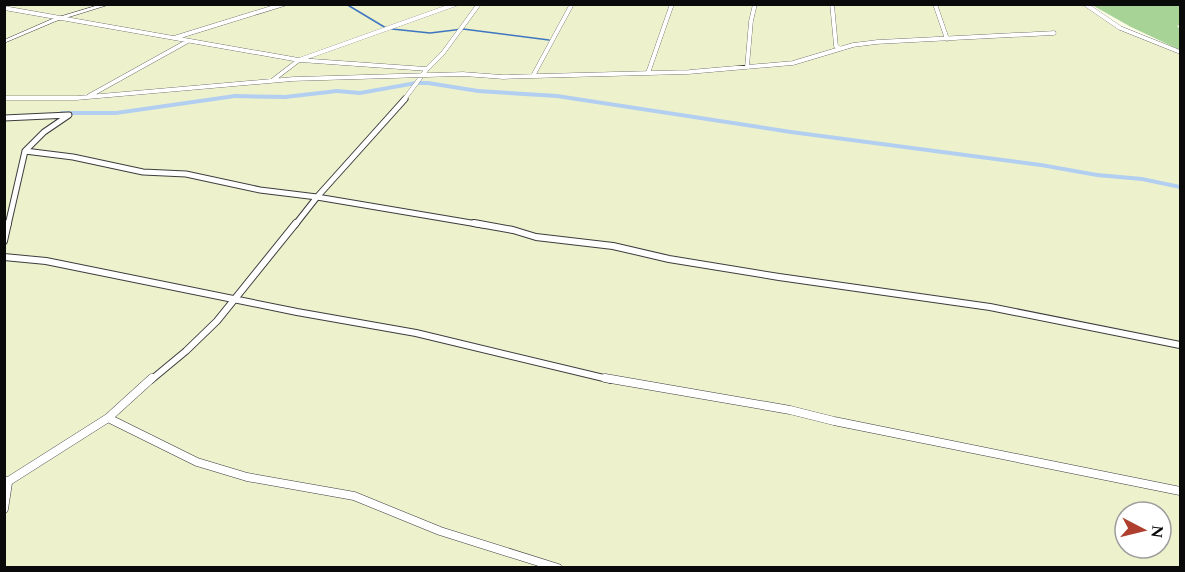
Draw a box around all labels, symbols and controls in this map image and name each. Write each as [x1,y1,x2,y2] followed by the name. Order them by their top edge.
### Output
[1113,500,1173,560] north arrow
[1144,524,1170,540] text: N

